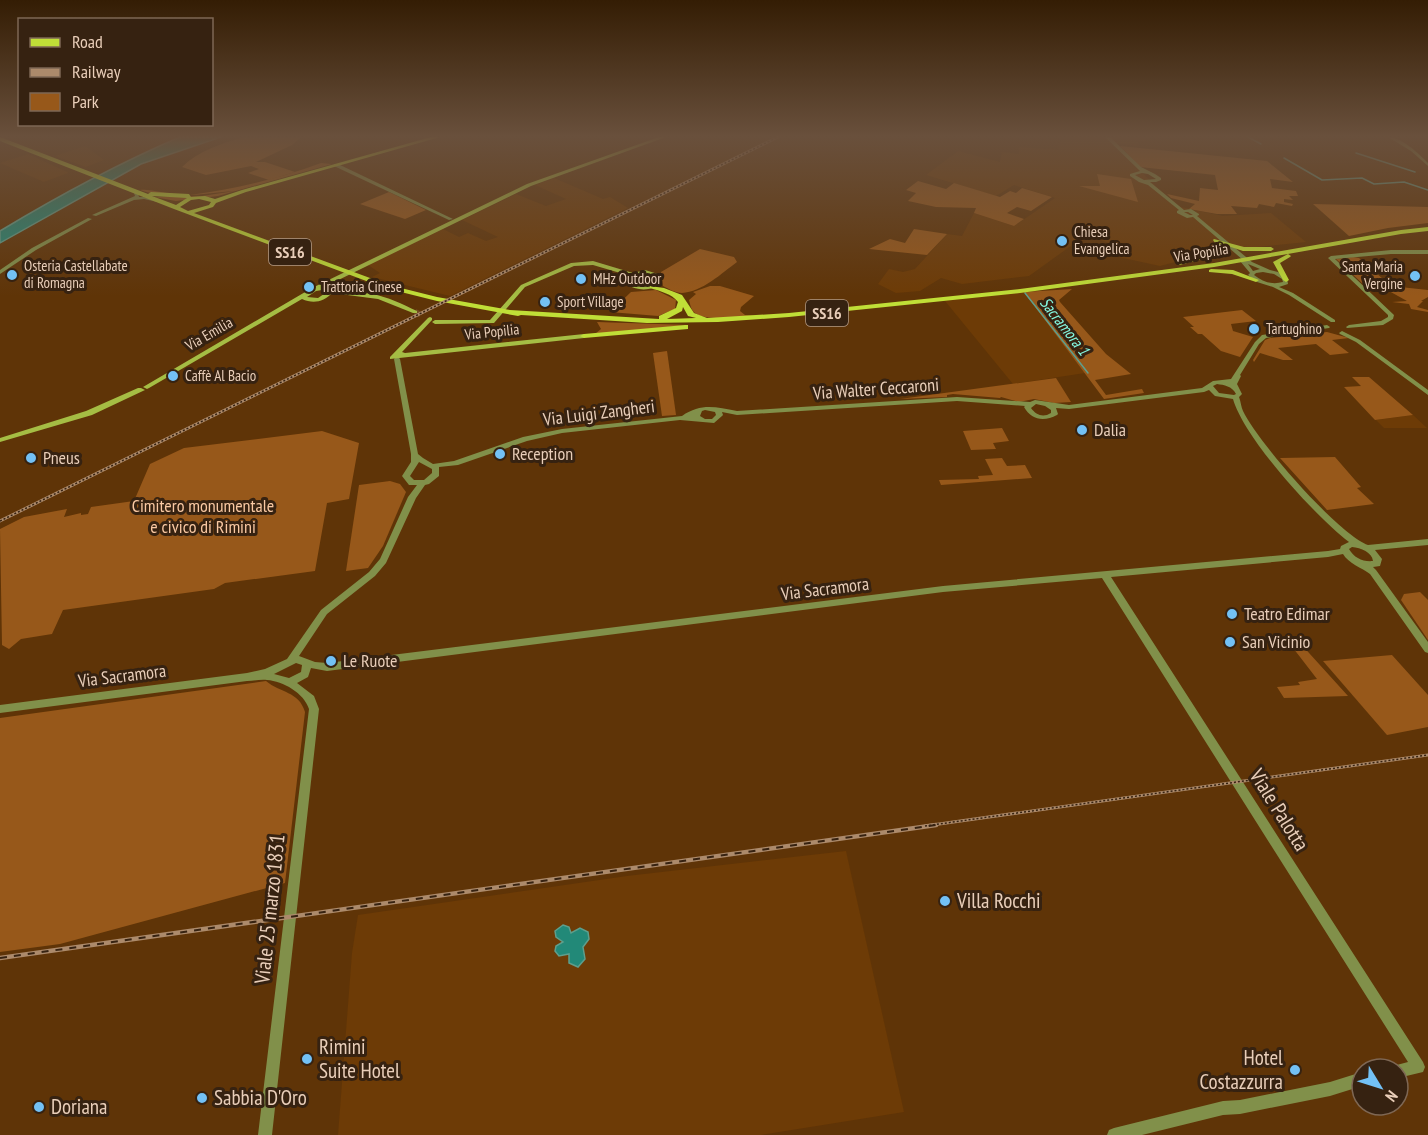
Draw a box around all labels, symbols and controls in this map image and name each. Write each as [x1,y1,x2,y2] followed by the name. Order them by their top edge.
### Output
[18,18,213,126] legend
[72,30,103,53] text: Road
[72,60,121,83] text: Railway
[72,90,99,113] text: Park
[1074,222,1130,258] place label: Chiesa Evangelica
[1055,234,1069,248] marker: Chiesa Evangelica
[269,239,311,265] road number: SS16
[1171,239,1229,266] street label: Via Popilia
[24,256,128,292] place label: Osteria Castellabate di Romagna
[1342,257,1403,293] place label: Santa Maria Vergine
[5,268,19,282] marker: Osteria Castellabate di Romagna
[593,269,662,288] place label: MHz Outdoor
[1408,269,1422,283] marker: Santa Maria Vergine
[574,272,588,286] marker: MHz Outdoor
[321,277,402,296] place label: Trattoria Cinese
[302,280,316,294] marker: Trattoria Cinese
[557,292,624,311] place label: Sport Village
[1036,293,1094,360] water label: Sacramora 1
[538,295,552,309] marker: Sport Village
[806,300,848,326] road number: SS16
[181,312,236,355] street label: Via Emilia
[463,319,520,344] street label: Via Popilia
[1266,319,1322,338] place label: Tartughino
[1247,322,1261,336] marker: Tartughino
[185,366,256,385] place label: Caffè Al Bacio
[166,369,180,383] marker: Caffè Al Bacio
[811,373,940,404] street label: Via Walter Ceccaroni
[541,394,656,431] street label: Via Luigi Zangheri
[1094,418,1126,441] place label: Dalia
[1075,423,1089,437] marker: Dalia
[512,442,573,465] place label: Reception
[43,446,80,469] place label: Pneus
[493,447,507,461] marker: Reception
[24,451,38,465] marker: Pneus
[132,494,274,538] park label: Cimitero monumentale e civico di Rimini
[779,572,870,605] street label: Via Sacramora
[1244,602,1330,625] place label: Teatro Edimar
[1225,607,1239,621] marker: Teatro Edimar
[1242,630,1311,653] place label: San Vicinio
[1223,635,1237,649] marker: San Vicinio
[343,649,397,672] place label: Le Ruote
[324,654,338,668] marker: Le Ruote
[76,659,167,692] street label: Via Sacramora
[1243,763,1315,856] street label: Viale Palotta
[248,833,291,986] street label: Viale 25 marzo 1831
[956,887,1041,914] place label: Villa Rocchi
[938,894,952,908] marker: Villa Rocchi
[319,1033,400,1084] place label: Rimini Suite Hotel
[1199,1044,1283,1095] place label: Hotel Costazzurra
[300,1052,314,1066] marker: Rimini Suite Hotel
[1350,1057,1410,1117] north arrow
[1288,1063,1302,1077] marker: Hotel Costazzurra
[214,1084,307,1111] place label: Sabbia D'Oro
[1381,1087,1402,1106] text: N
[195,1091,209,1105] marker: Sabbia D'Oro
[51,1093,107,1120] place label: Doriana
[32,1100,46,1114] marker: Doriana

